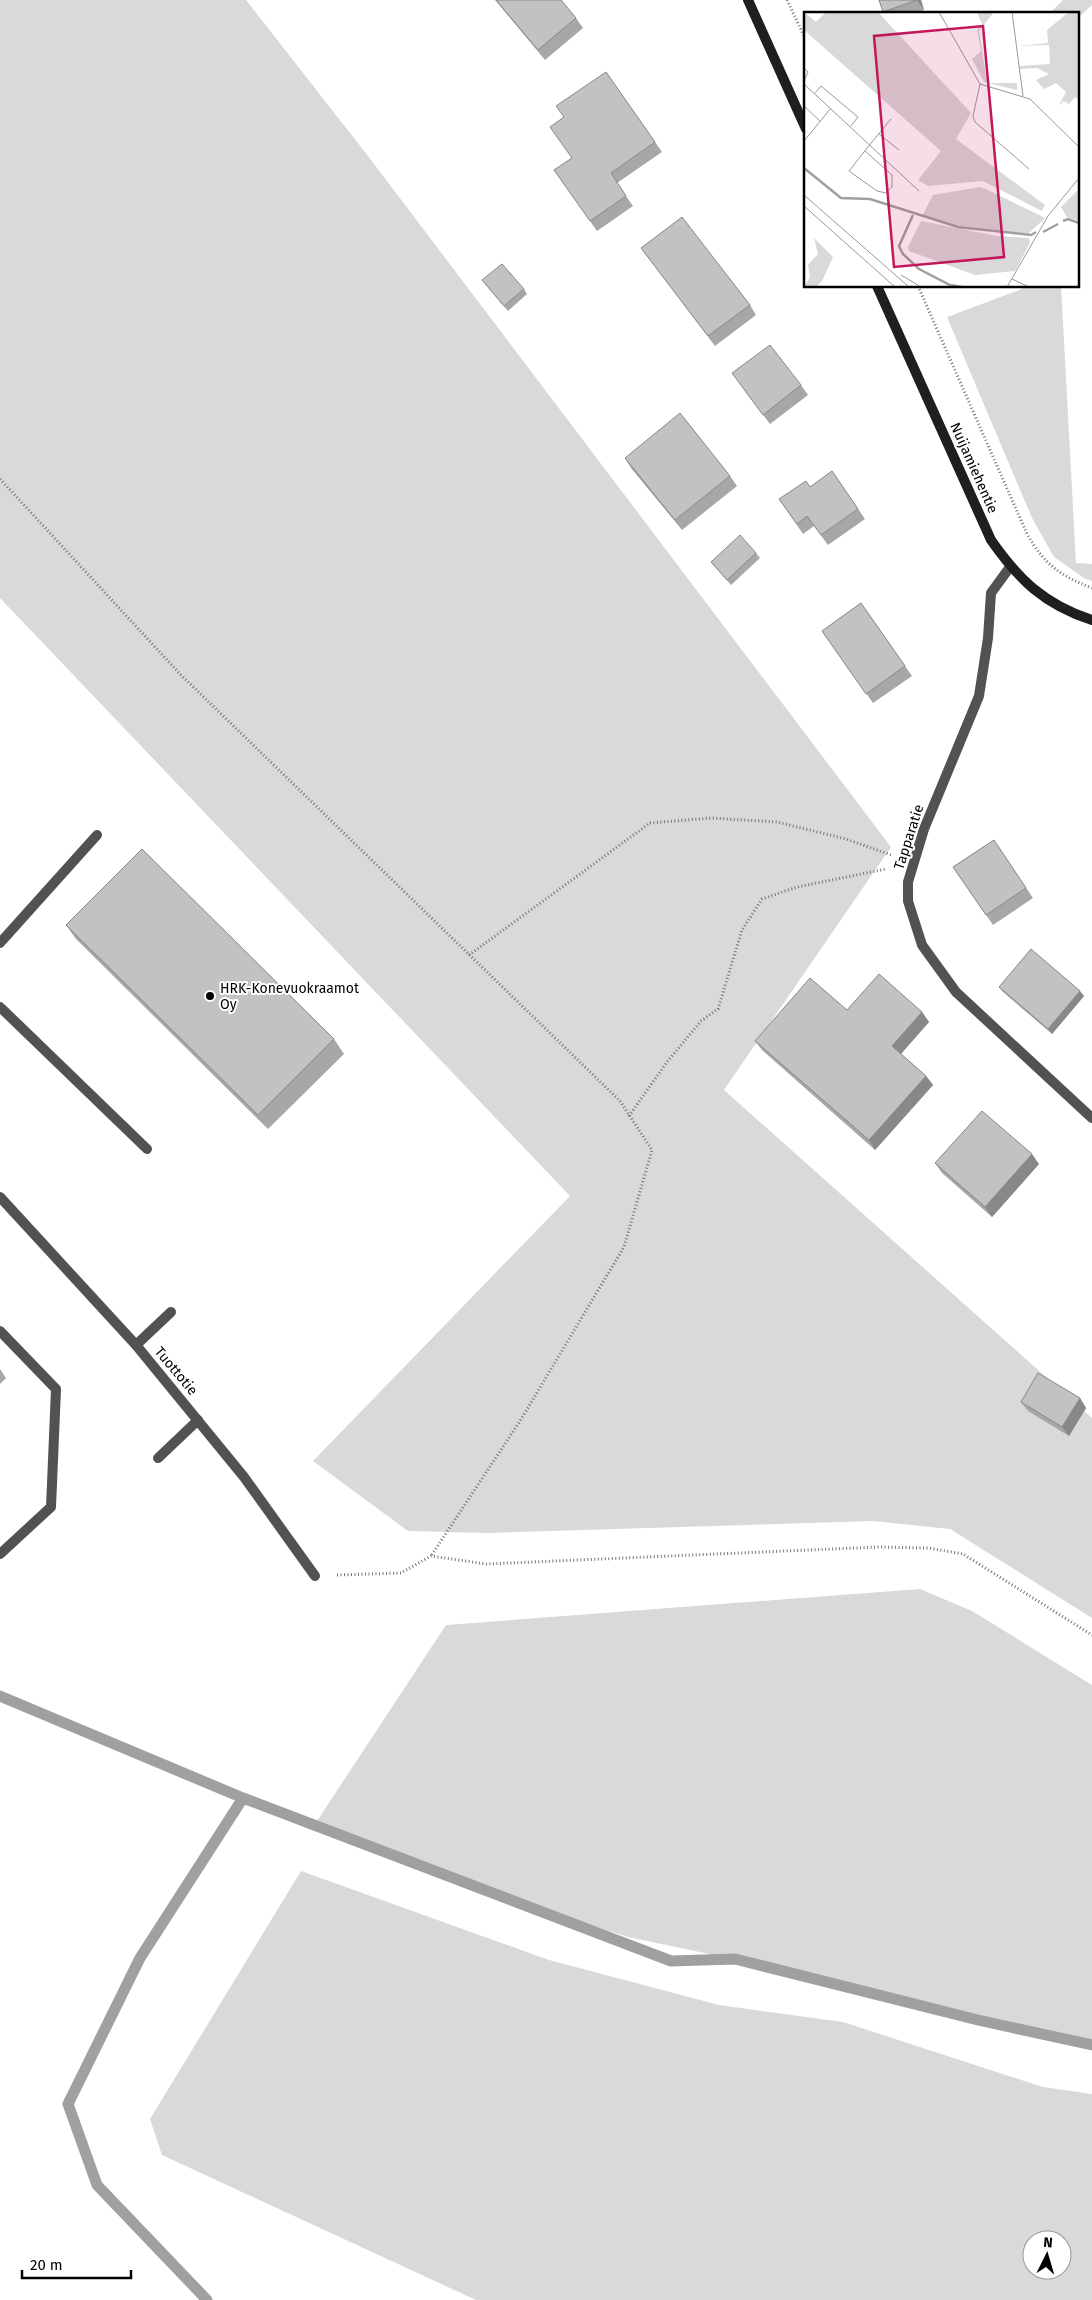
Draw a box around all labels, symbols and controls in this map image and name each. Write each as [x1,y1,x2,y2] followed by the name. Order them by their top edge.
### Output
[804,12,1080,288] inset map
[946,420,1002,516] street label: Nuijamiehentie
[890,802,928,872] street label: Tapparatie
[220,980,360,1013] place label: HRK-Konevuokraamot Oy
[204,990,216,1002] marker: HRK-Konevuokraamot Oy
[151,1343,201,1399] street label: Tuottotie
[1022,2230,1072,2280] north arrow
[1043,2234,1053,2251] text: N
[22,2248,131,2280] scale bar
[30,2256,63,2274] text: 20 m

